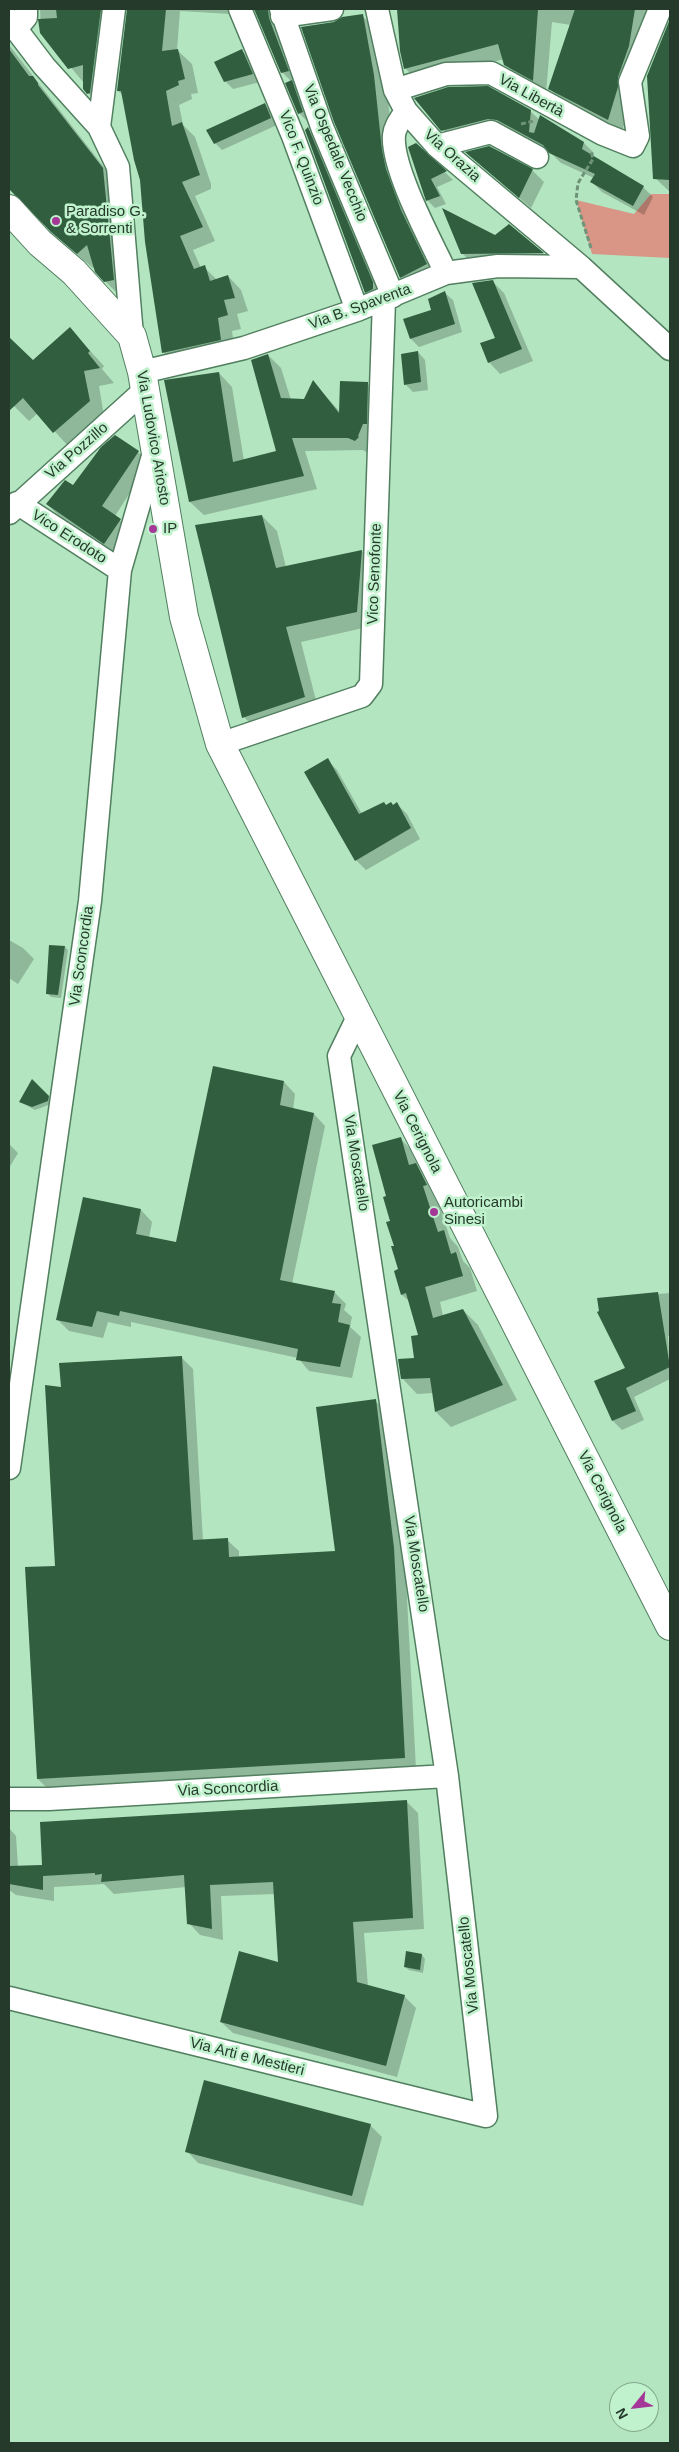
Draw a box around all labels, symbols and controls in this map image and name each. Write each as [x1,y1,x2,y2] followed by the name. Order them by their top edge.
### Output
[495,71,567,121] street label: Via Libertà
[299,82,371,224] street label: Via Ospedale Vecchio
[275,108,327,208] street label: Vico F. Quinzio
[420,126,484,186] street label: Via Orazia
[66,203,145,238] place label: Paradiso G. & Sorrenti
[50,215,62,227] marker: Paradiso G. & Sorrenti
[307,280,413,334] street label: Via B. Spaventa
[132,369,174,507] street label: Via Ludovico Ariosto
[42,419,112,483] street label: Via Pozzillo
[28,506,110,568] street label: Vico Erodoto
[163,520,177,538] place label: IP
[147,523,159,535] marker: IP
[364,523,386,625] street label: Vico Senofonte
[66,905,98,1007] street label: Via Sconcordia
[389,1088,445,1176] street label: Via Cerignola
[340,1114,372,1212] street label: Via Moscatello
[444,1194,523,1229] place label: Autoricambi Sinesi
[428,1206,440,1218] marker: Autoricambi Sinesi
[574,1448,630,1536] street label: Via Cerignola
[400,1515,432,1613] street label: Via Moscatello
[177,1777,279,1801] street label: Via Sconcordia
[455,1916,483,2014] street label: Via Moscatello
[188,2034,306,2080] street label: Via Arti e Mestieri
[609,2382,659,2432] north arrow
[612,2405,631,2422] text: N

